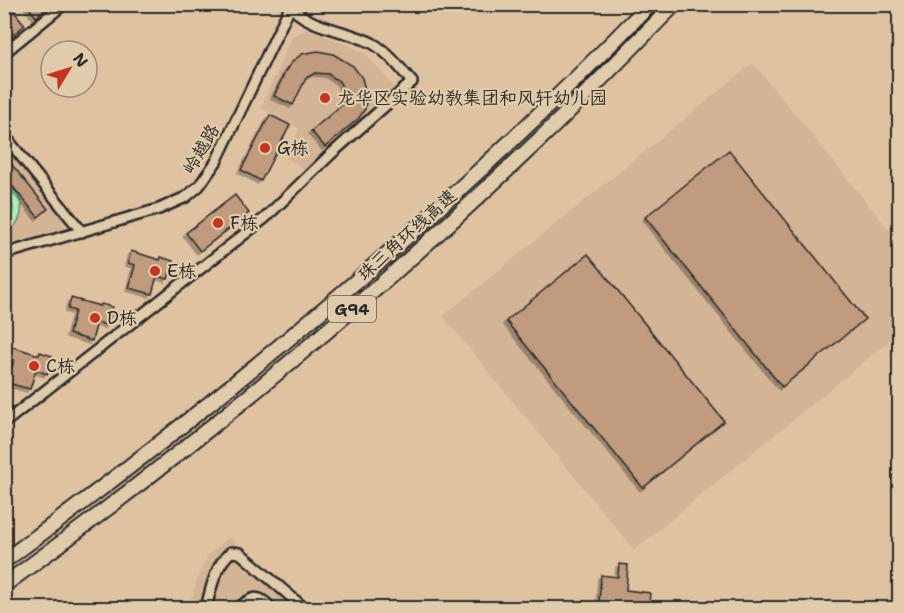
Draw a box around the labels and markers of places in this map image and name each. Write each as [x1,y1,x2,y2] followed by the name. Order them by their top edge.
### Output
[337,86,607,110] place label: 龙华区实验幼教集团和风轩幼儿园
[318,91,332,105] marker: 龙华区实验幼教集团和风轩幼儿园
[277,136,309,160] place label: G栋
[258,141,272,155] marker: G栋
[230,211,258,235] place label: F栋
[211,216,225,230] marker: F栋
[167,259,196,283] place label: E栋
[148,264,162,278] marker: E栋
[107,306,137,330] place label: D栋
[88,311,102,325] marker: D栋
[46,354,75,378] place label: C栋
[27,359,41,373] marker: C栋

